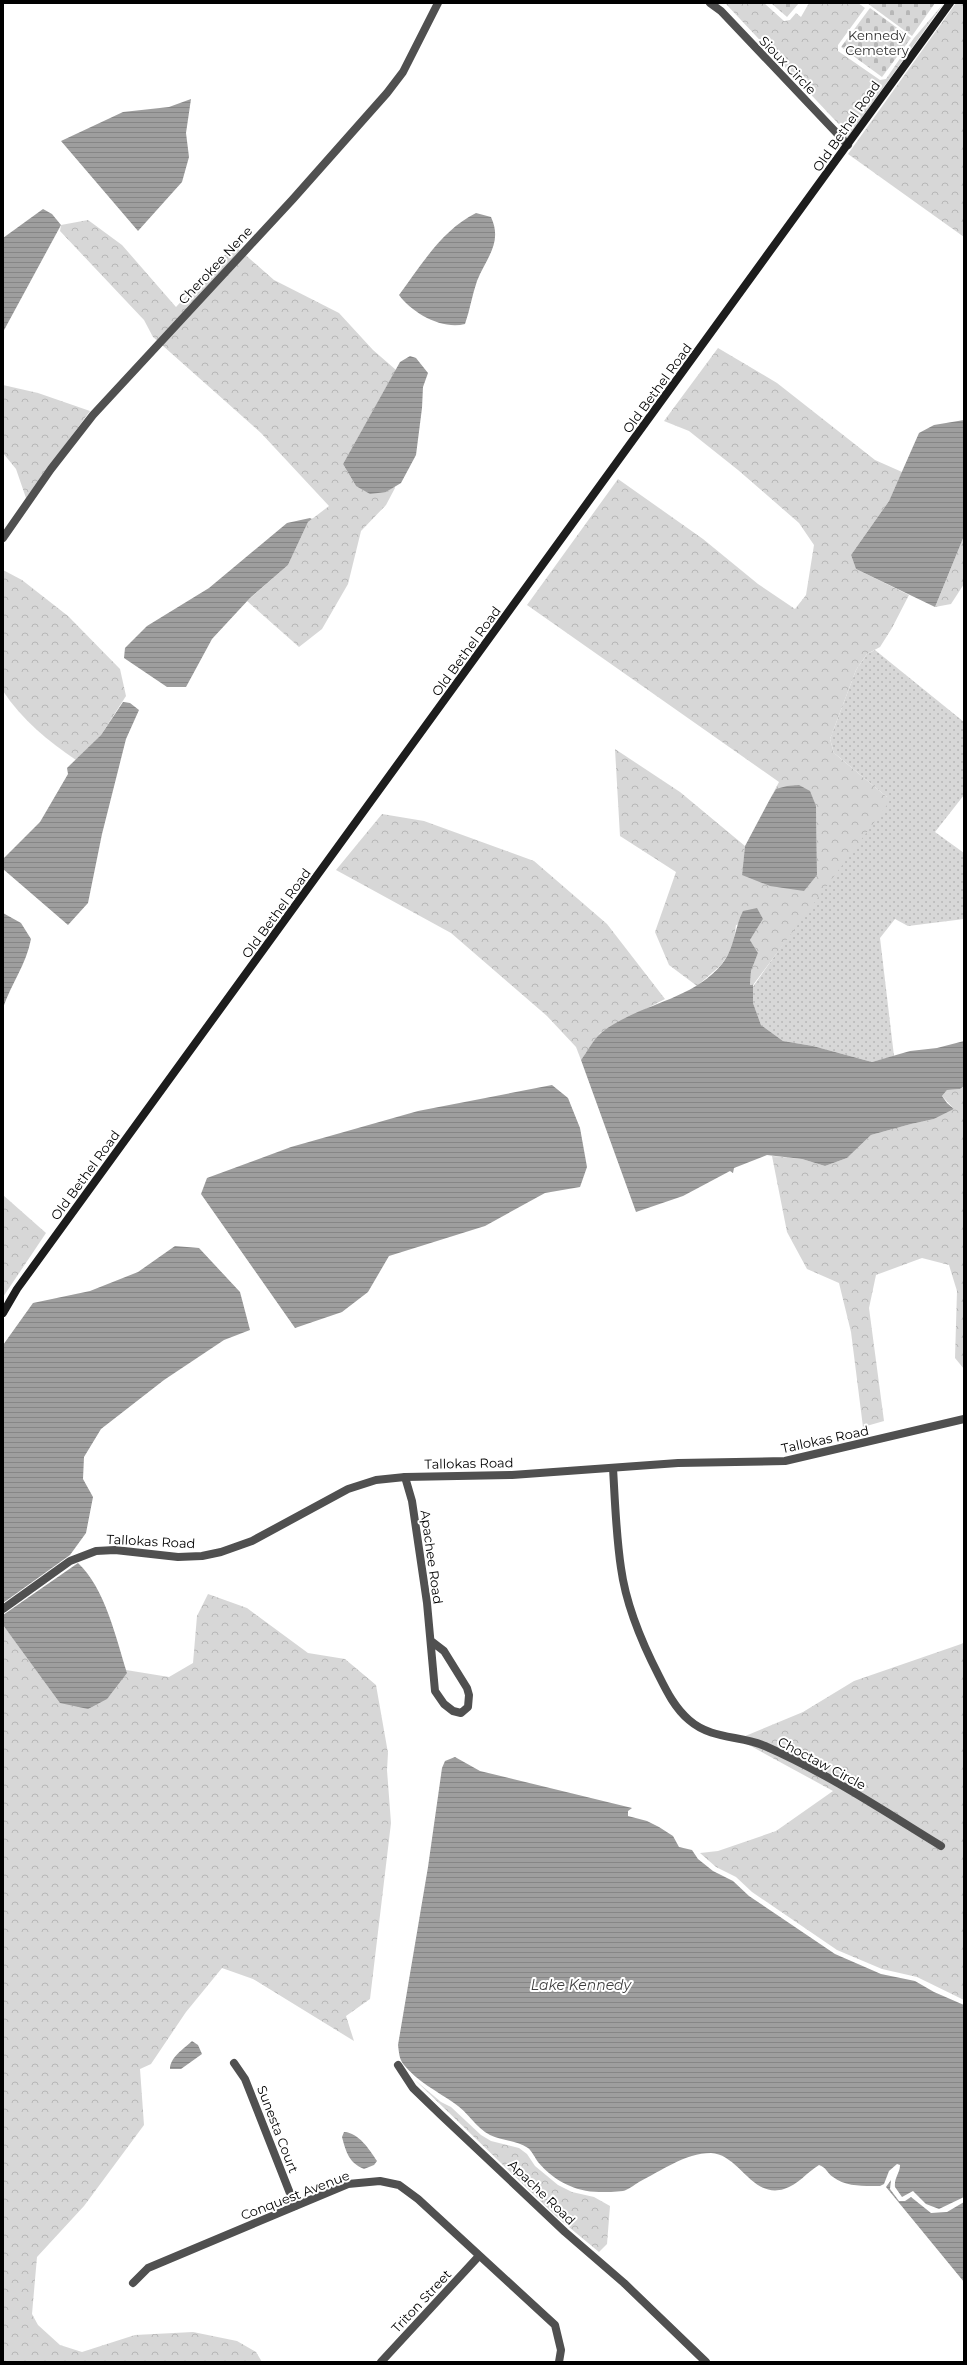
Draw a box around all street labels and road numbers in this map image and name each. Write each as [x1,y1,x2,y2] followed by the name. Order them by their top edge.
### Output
[756,32,820,98] street label: Sioux Circle
[809,78,883,174] street label: Old Bethel Road
[175,223,255,307] street label: Cherokee Nene
[619,340,695,436] street label: Old Bethel Road
[428,603,504,699] street label: Old Bethel Road
[238,865,314,961] street label: Old Bethel Road
[47,1127,123,1223] street label: Old Bethel Road
[780,1422,870,1456] street label: Tallokas Road
[424,1454,514,1472] street label: Tallokas Road
[417,1509,447,1605] street label: Apachee Road
[106,1531,196,1551] street label: Tallokas Road
[775,1733,869,1793] street label: Choctaw Circle
[254,2083,302,2175] street label: Sunesta Court
[505,2156,579,2228] street label: Apache Road
[238,2167,352,2223] street label: Conquest Avenue
[388,2266,454,2336] street label: Triton Street

